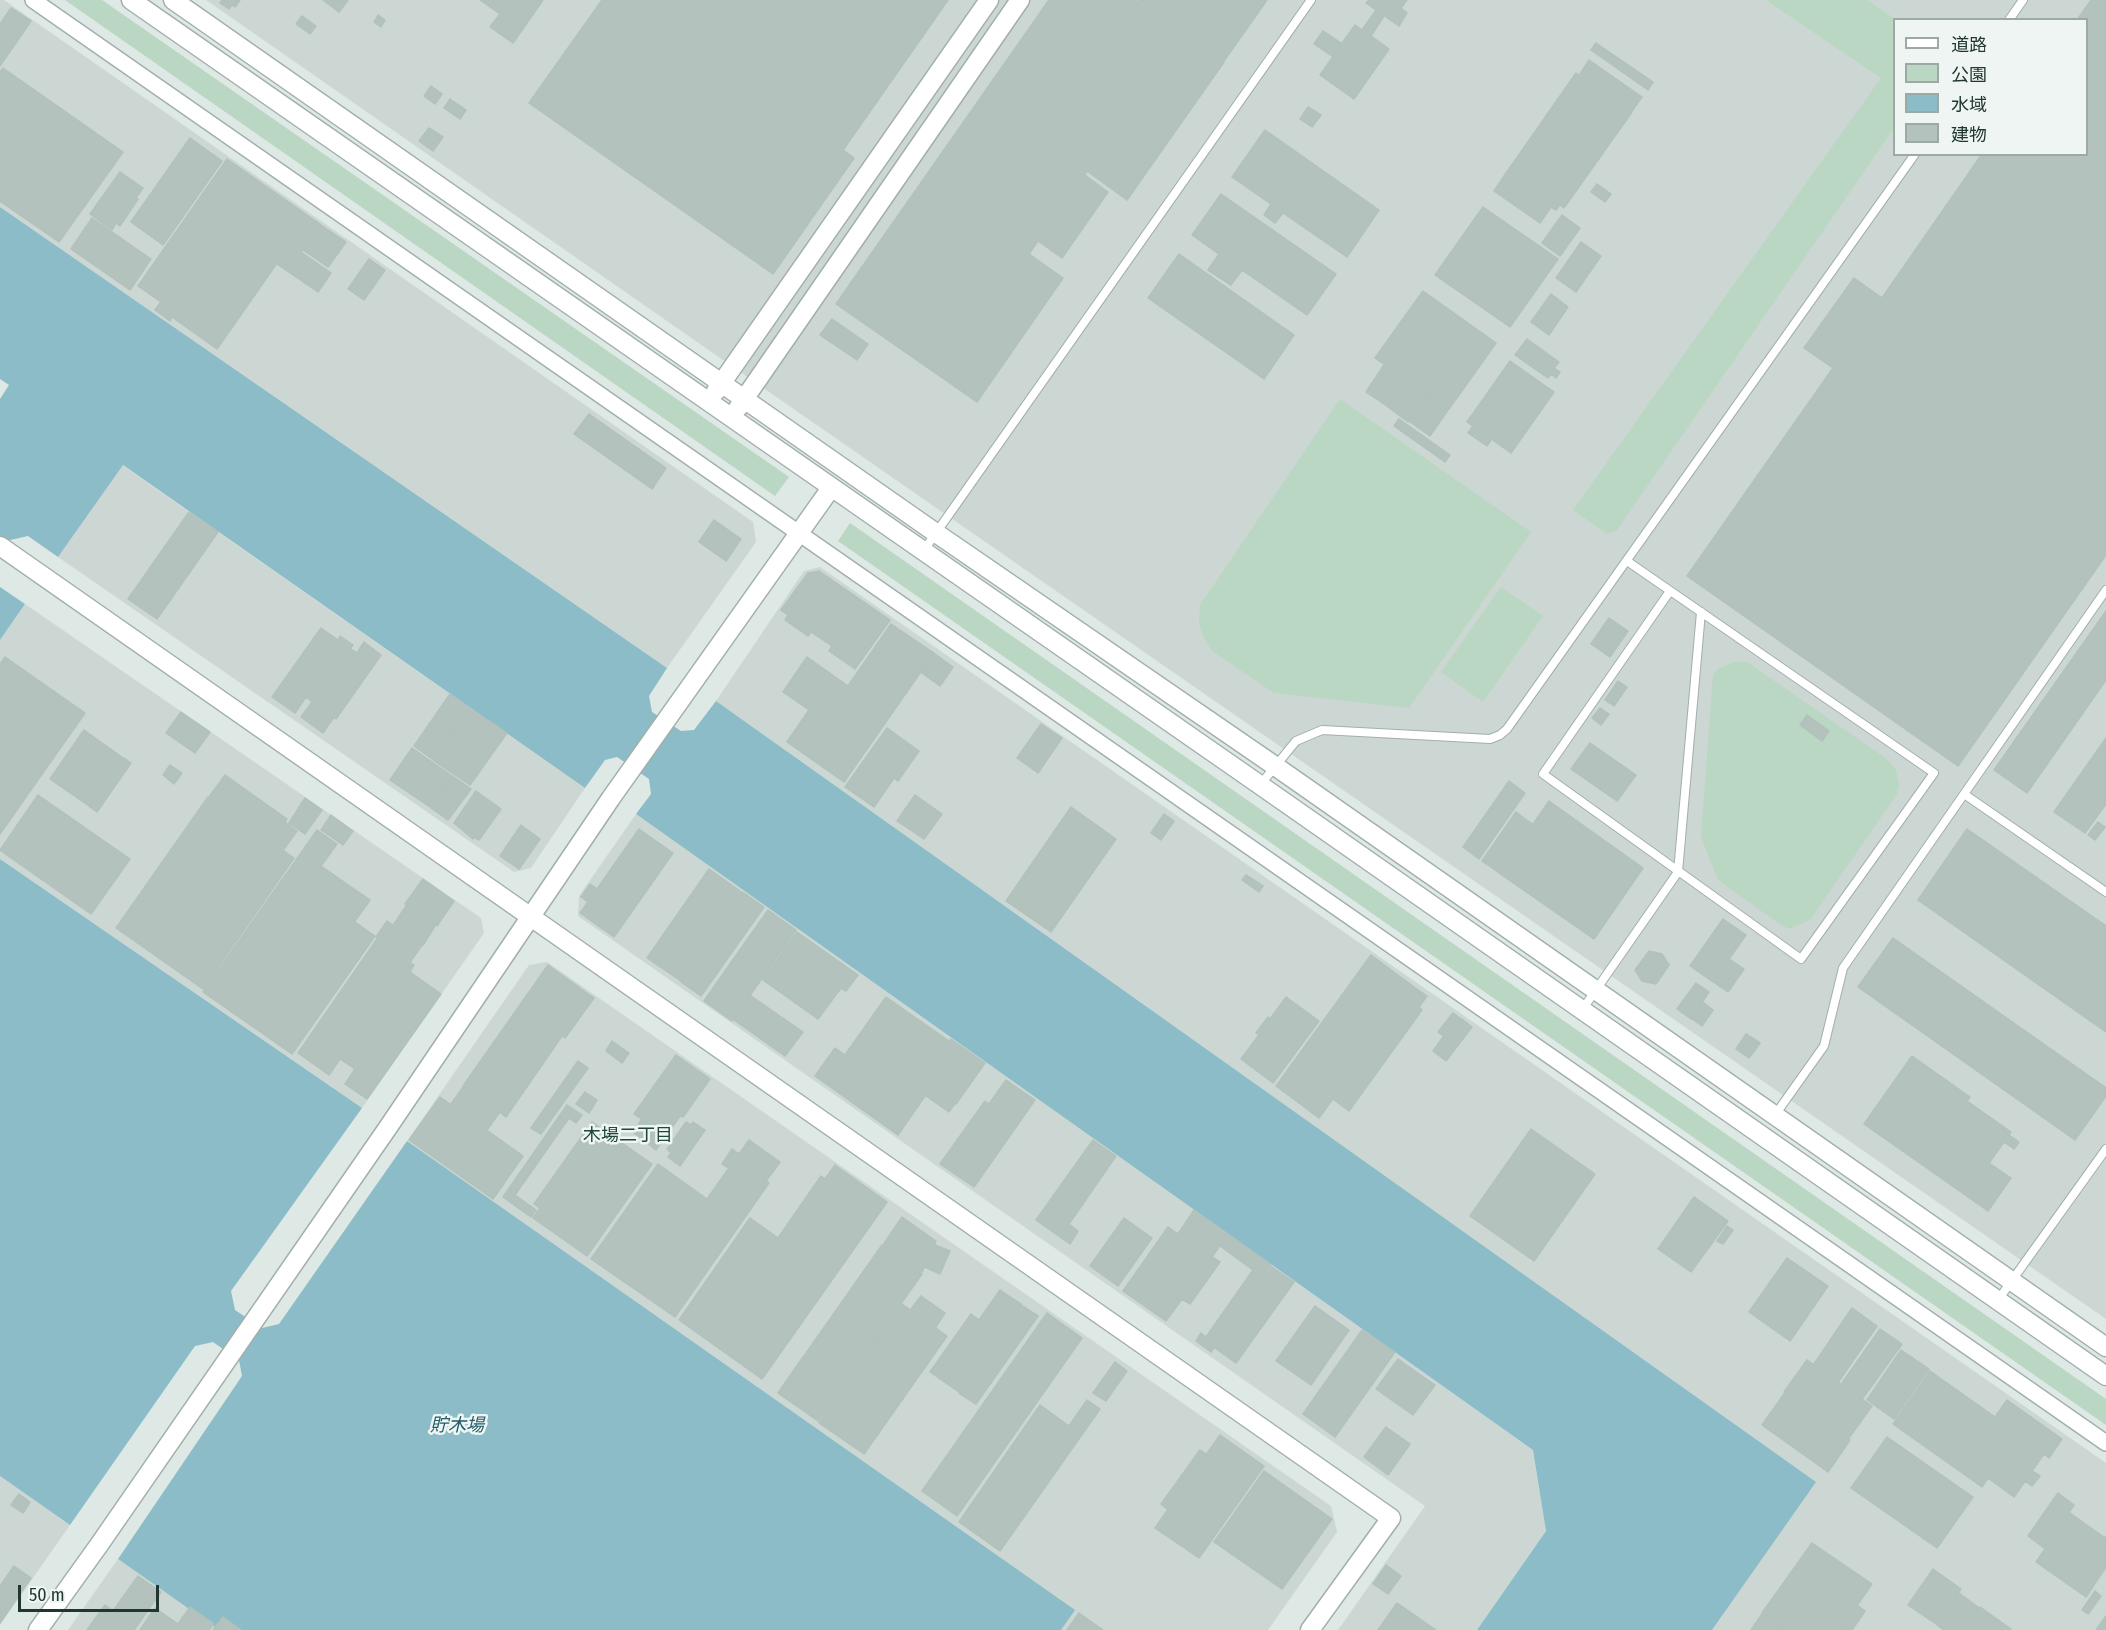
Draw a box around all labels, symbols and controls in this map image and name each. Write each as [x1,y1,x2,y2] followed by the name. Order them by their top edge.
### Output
[1893,18,2088,156] legend
[1951,34,1987,56] text: 道路
[1951,64,1987,86] text: 公園
[1951,94,1987,116] text: 水域
[1951,124,1987,146] text: 建物
[583,1125,673,1147] district label: 木場二丁目
[430,1415,484,1437] water label: 貯木場
[21,1573,162,1611] scale bar
[29,1584,65,1606] text: 50 m

